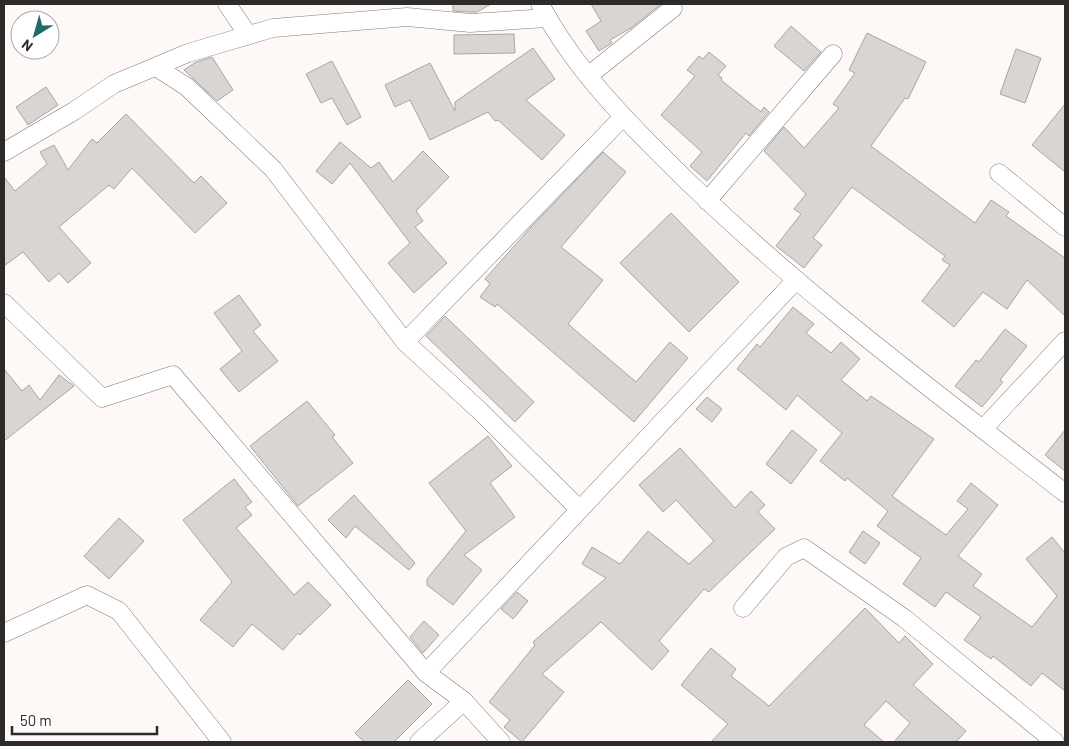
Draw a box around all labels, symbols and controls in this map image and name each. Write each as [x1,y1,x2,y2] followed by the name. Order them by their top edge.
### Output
[10,10,60,60] north arrow
[18,36,36,55] text: N
[12,704,158,736] scale bar
[20,711,52,729] text: 50 m

